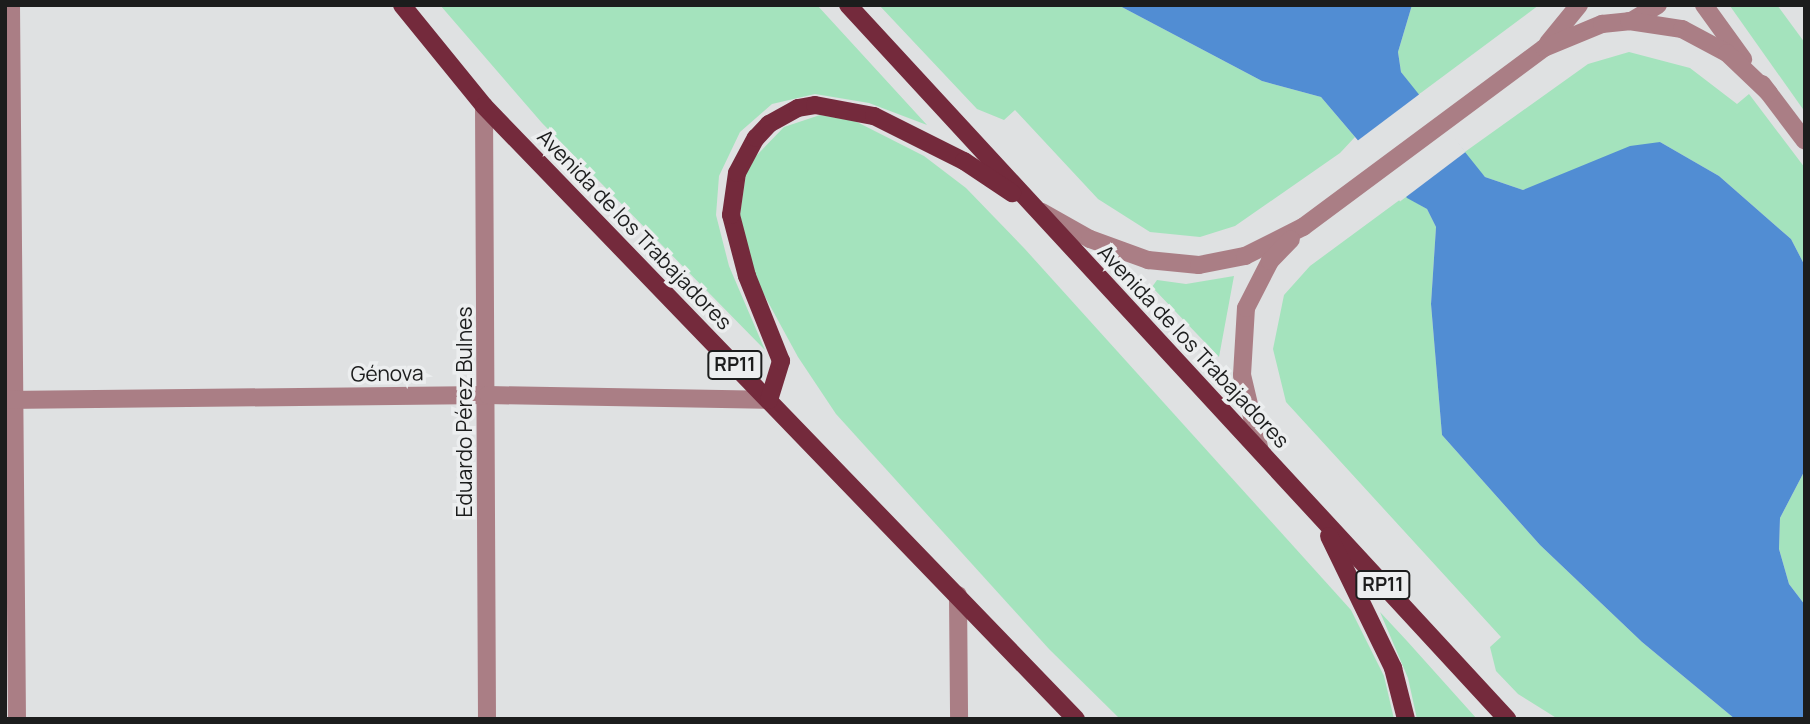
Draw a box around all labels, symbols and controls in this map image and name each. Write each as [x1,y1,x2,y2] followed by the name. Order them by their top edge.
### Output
[533,124,737,334] street label: Avenida de los Trabajadores
[1093,239,1295,453] street label: Avenida de los Trabajadores
[451,307,477,517] street label: Eduardo Pérez Bulnes
[707,350,763,380] road number: RP11
[350,360,424,386] street label: Génova
[1355,570,1411,600] road number: RP11

